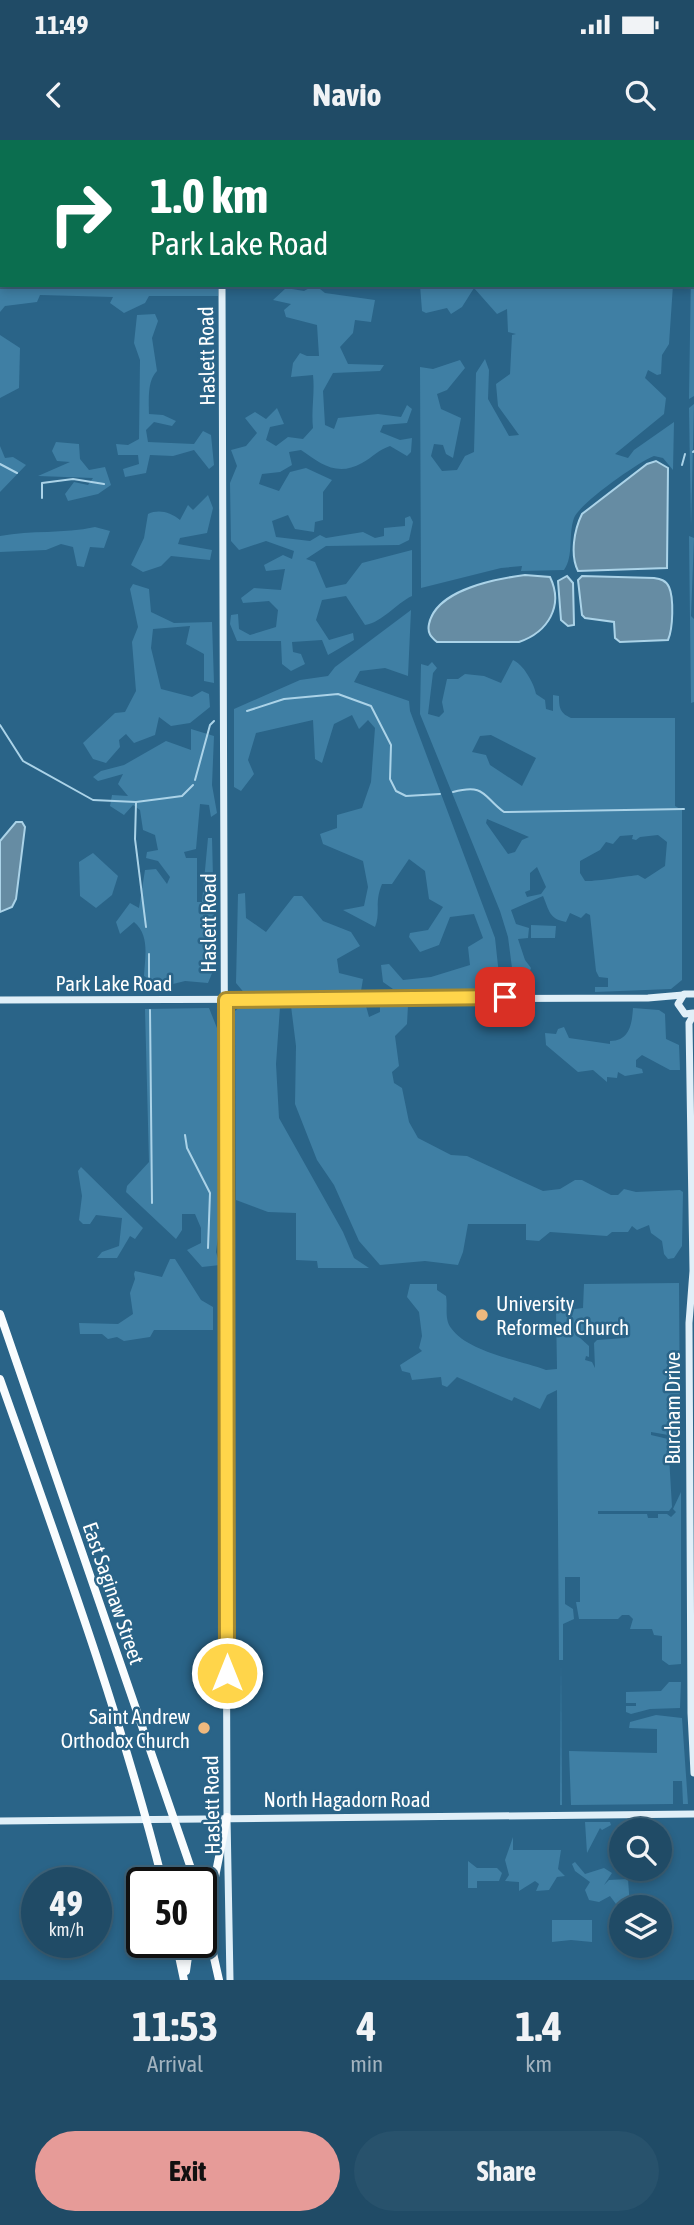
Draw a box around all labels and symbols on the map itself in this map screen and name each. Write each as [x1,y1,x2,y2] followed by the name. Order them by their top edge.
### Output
[193,306,219,406] street label: Haslett Road
[196,873,220,973] street label: Haslett Road
[475,967,535,1027] pin
[55,971,173,995] street label: Park Lake Road
[496,1291,629,1339] place label: University Reformed Church
[474,1307,490,1323] marker: University Reformed Church
[660,1352,684,1464] street label: Burcham Drive
[78,1519,150,1667] street label: East Saginaw Street
[190,1636,264,1710] position arrow
[61,1704,190,1752] place label: Saint Andrew Orthodox Church
[196,1720,212,1736] marker: Saint Andrew Orthodox Church
[198,1755,224,1855] street label: Haslett Road
[264,1787,430,1811] street label: North Hagadorn Road
[126,1867,217,1958] speed limit sign: 50

